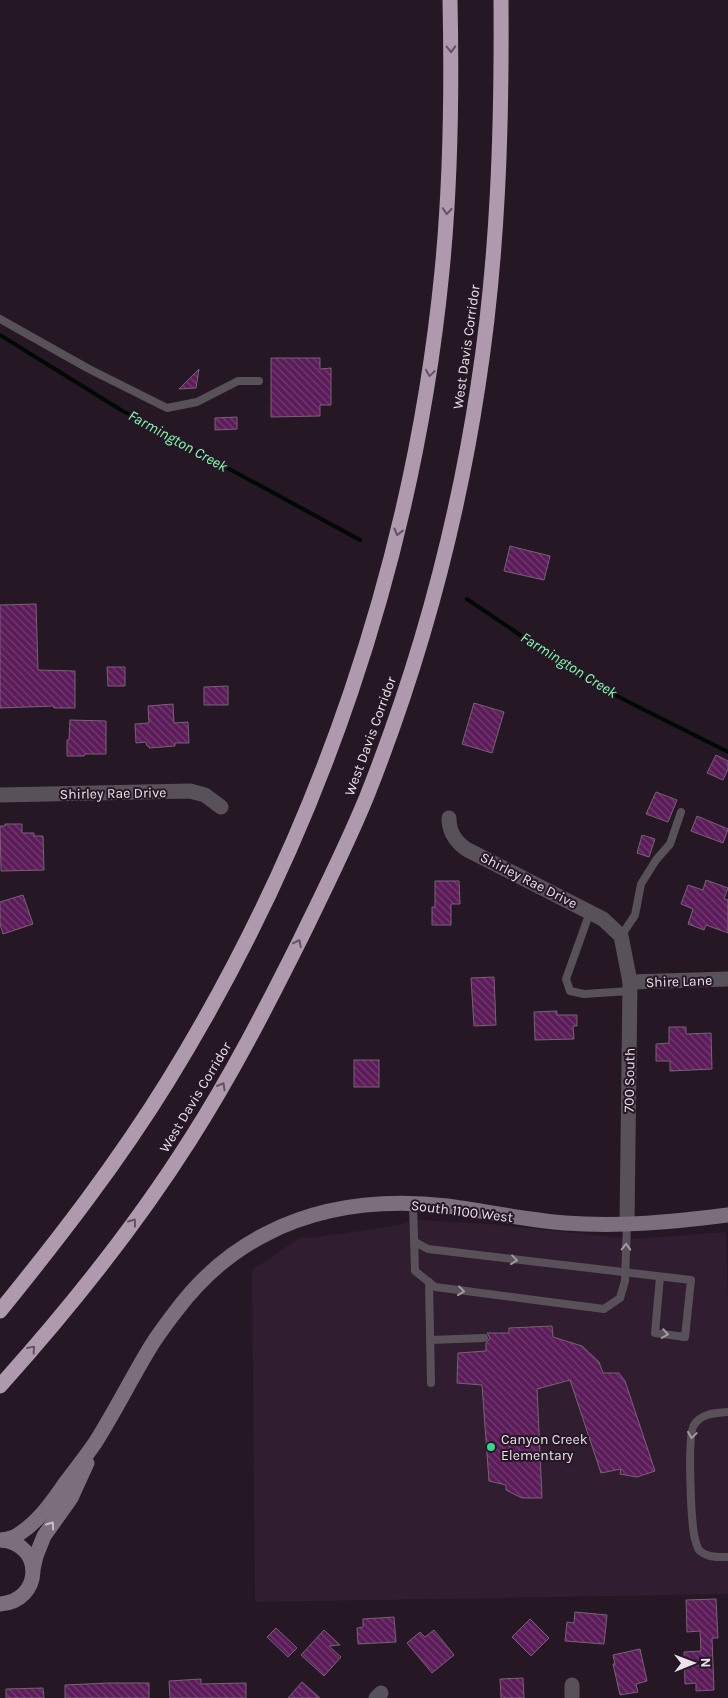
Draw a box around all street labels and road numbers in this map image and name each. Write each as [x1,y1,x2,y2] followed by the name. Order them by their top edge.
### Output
[449,283,484,410] street label: West Davis Corridor
[341,673,400,798] street label: West Davis Corridor
[60,784,166,803] street label: Shirley Rae Drive
[477,849,580,912] street label: Shirley Rae Drive
[645,972,713,991] street label: Shire Lane
[156,1038,236,1155] street label: West Davis Corridor
[620,1047,639,1113] street label: 700 South
[410,1197,514,1226] street label: South 1100 West

